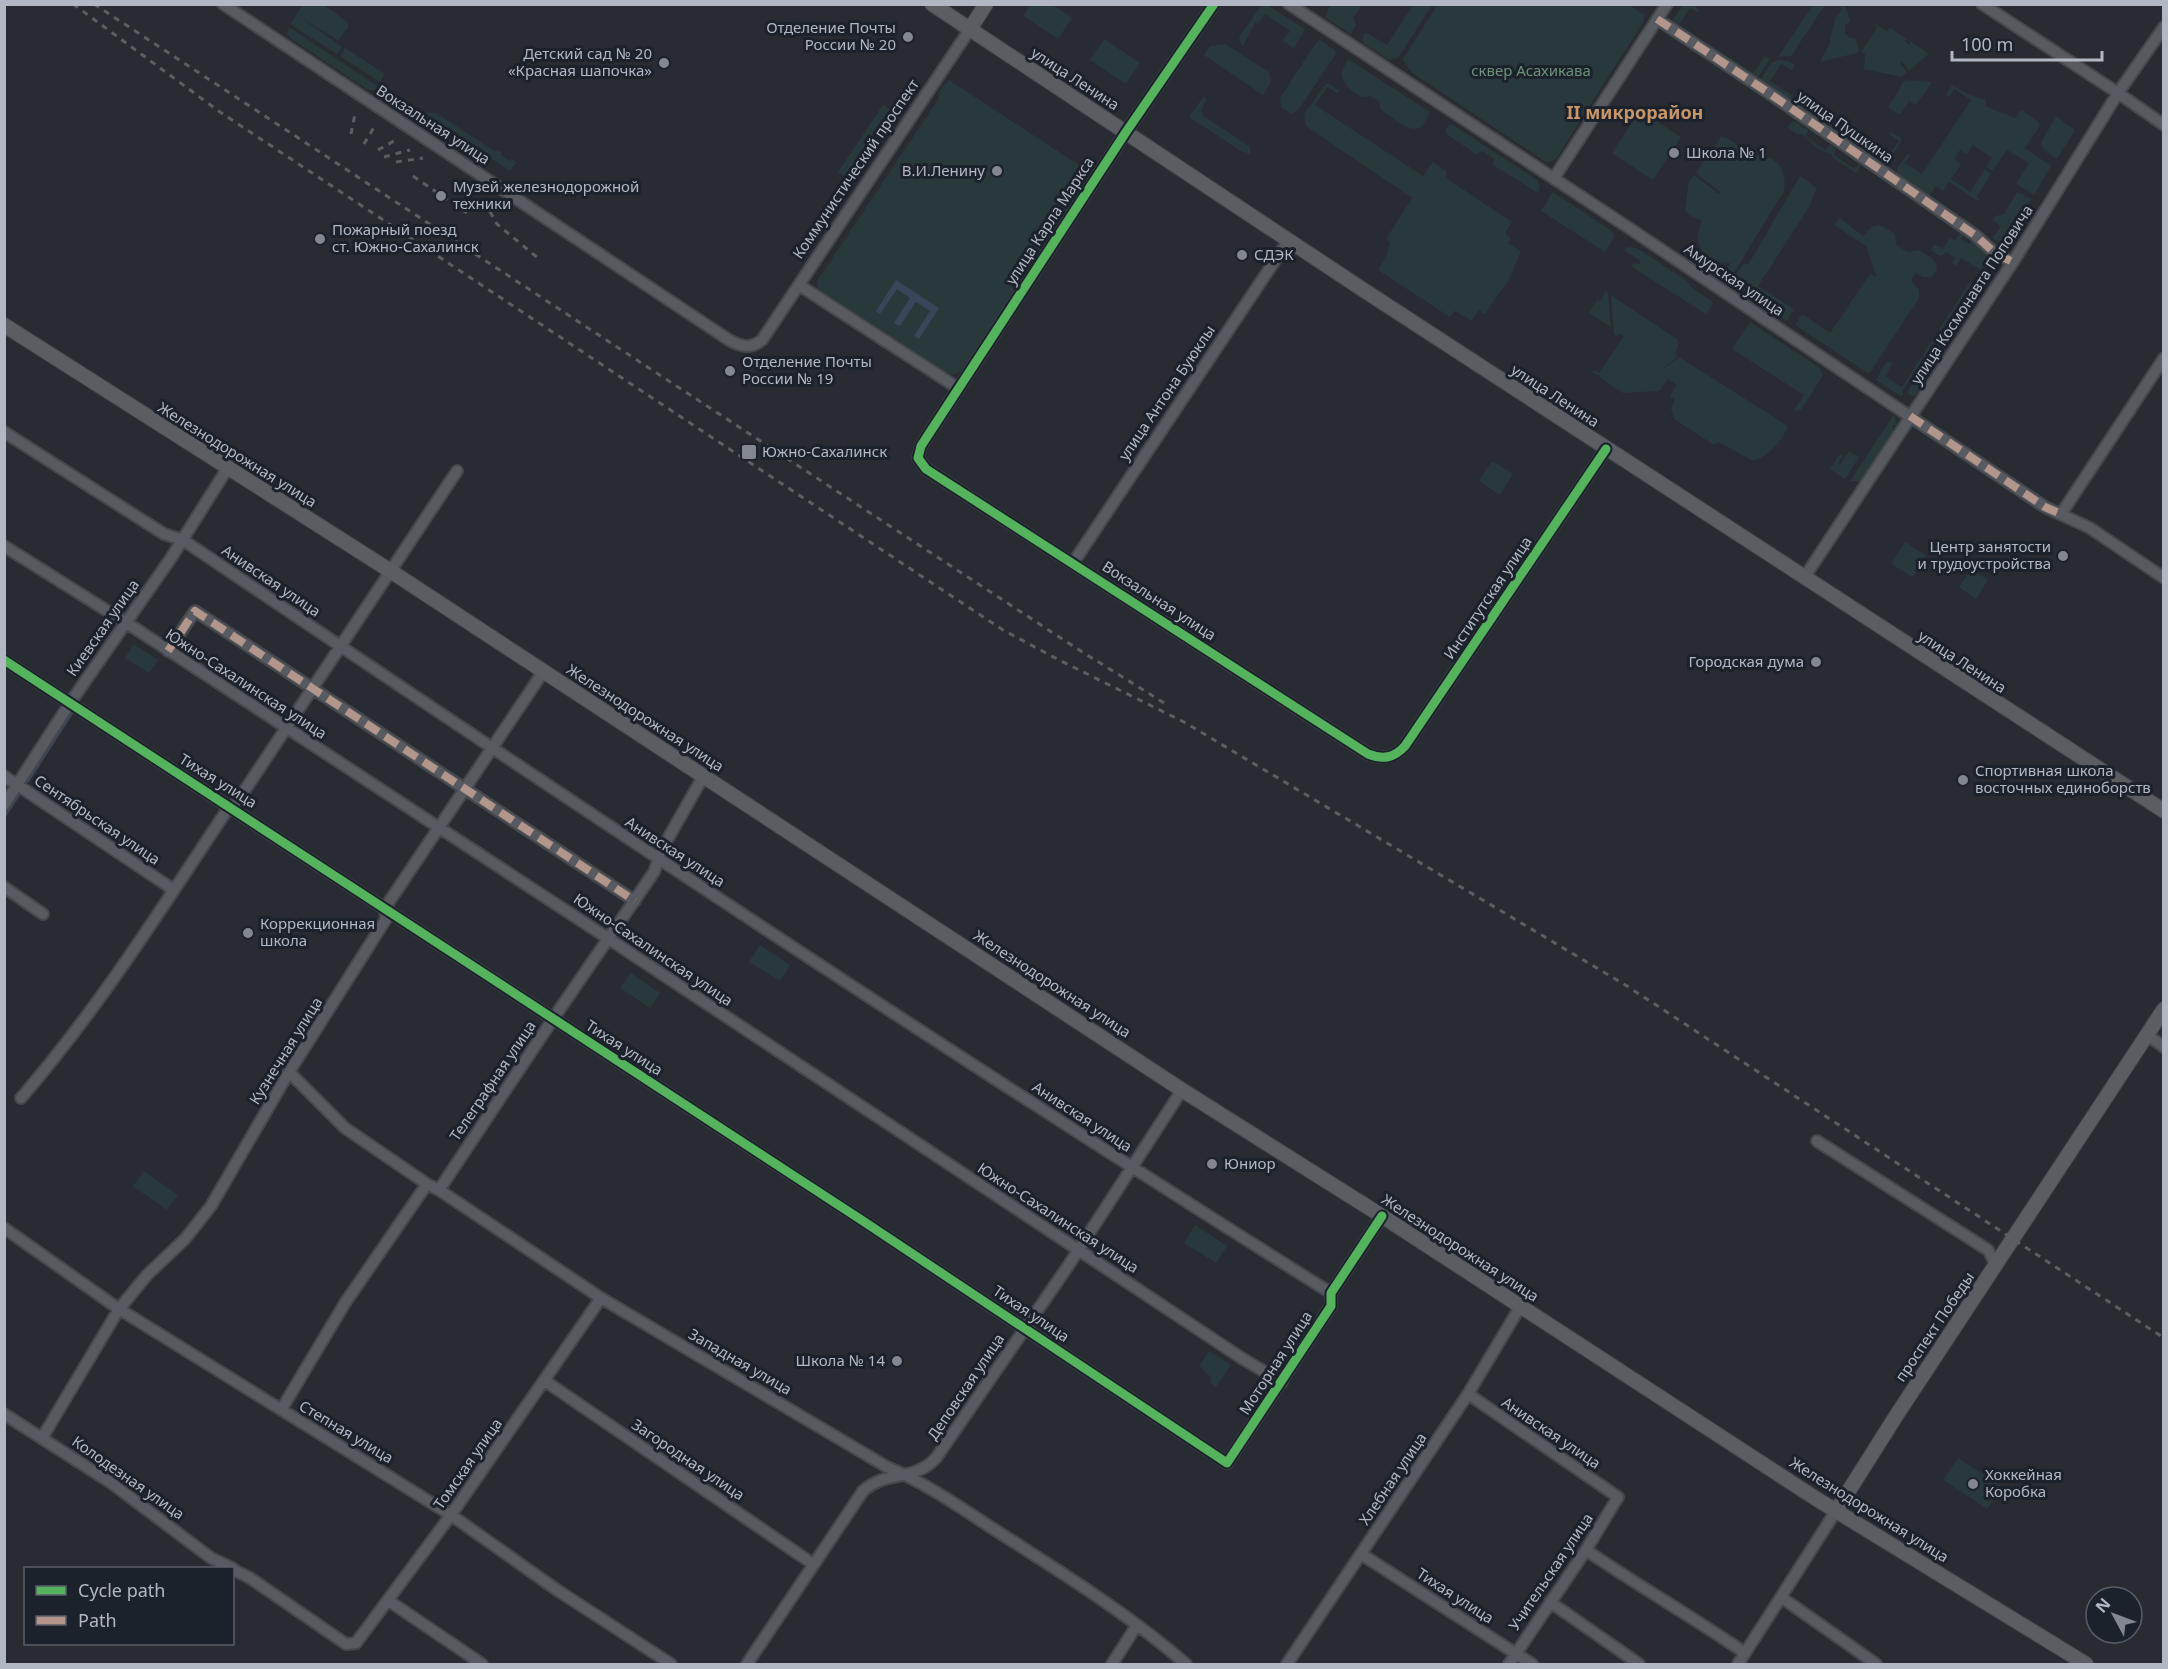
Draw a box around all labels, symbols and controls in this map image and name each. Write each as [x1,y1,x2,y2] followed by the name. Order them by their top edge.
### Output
[766,17,896,54] place label: Отделение Почты России № 20
[1952,24,2102,62] scale bar
[901,30,915,44] marker: Отделение Почты России № 20
[1961,32,2013,56] text: 100 m
[1028,42,1123,114] street label: улица Ленина
[508,43,652,80] place label: Детский сад № 20 «Красная шапочка»
[657,56,671,70] marker: Детский сад № 20 «Красная шапочка»
[1471,60,1591,80] park label: сквер Асахикава
[787,75,923,262] street label: Коммунистический проспект
[373,80,494,168] street label: Вокзальная улица
[1793,85,1898,167] street label: улица Пушкина
[1567,100,1703,124] district label: II микрорайон
[1686,142,1767,162] place label: Школа № 1
[1667,146,1681,160] marker: Школа № 1
[1000,153,1098,288] street label: улица Карла Маркса
[902,160,985,180] place label: В.И.Ленину
[990,164,1004,178] marker: В.И.Ленину
[453,176,639,213] place label: Музей железнодорожной техники
[434,189,448,203] marker: Музей железнодорожной техники
[1906,201,2037,388] street label: улица Космонавта Поповича
[332,219,479,256] place label: Пожарный поезд ст. Южно-Сахалинск
[313,232,327,246] marker: Пожарный поезд ст. Южно-Сахалинск
[1681,238,1788,320] street label: Амурская улица
[1254,244,1294,264] place label: СДЭК
[1235,248,1249,262] marker: СДЭК
[1113,321,1219,464] street label: улица Антона Буюклы
[742,351,872,388] place label: Отделение Почты России № 19
[1508,359,1603,431] street label: улица Ленина
[723,364,737,378] marker: Отделение Почты России № 19
[154,397,321,511] street label: Железнодорожная улица
[762,441,887,461] place label: Южно-Сахалинск
[740,443,758,461] marker: Южно-Сахалинск
[1439,532,1536,663] street label: Институтская улица
[1918,536,2051,573] place label: Центр занятости и трудоустройства
[218,540,325,621] street label: Анивская улица
[2056,549,2070,563] marker: Центр занятости и трудоустройства
[1099,556,1220,644] street label: Вокзальная улица
[61,575,143,680] street label: Киевская улица
[162,624,331,743] street label: Южно-Сахалинская улица
[1915,625,2010,697] street label: улица Ленина
[1689,651,1804,671] place label: Городская дума
[1809,655,1823,669] marker: Городская дума
[563,659,728,776] street label: Железнодорожная улица
[176,748,261,812] street label: Тихая улица
[1975,760,2151,797] place label: Спортивная школа восточных единоборств
[31,770,164,869] street label: Сентябрьская улица
[1956,773,1970,787] marker: Спортивная школа восточных единоборств
[622,811,729,891] street label: Анивская улица
[570,888,737,1010] street label: Южно-Сахалинская улица
[260,913,375,950] place label: Коррекционная школа
[970,925,1135,1042] street label: Железнодорожная улица
[241,926,255,940] marker: Коррекционная школа
[244,993,326,1108] street label: Кузнечная улица
[582,1015,667,1080] street label: Тихая улица
[445,1016,540,1144] street label: Телеграфная улица
[1029,1076,1136,1156] street label: Анивская улица
[1224,1153,1276,1173] place label: Юниор
[1205,1157,1219,1171] marker: Юниор
[974,1158,1143,1277] street label: Южно-Сахалинская улица
[1378,1189,1543,1306] street label: Железнодорожная улица
[1890,1268,1978,1385] street label: проспект Победы
[989,1280,1074,1346] street label: Тихая улица
[1234,1307,1316,1418] street label: Моторная улица
[685,1323,796,1399] street label: Западная улица
[922,1329,1008,1443] street label: Деповская улица
[795,1350,885,1370] place label: Школа № 14
[890,1354,904,1368] marker: Школа № 14
[1498,1392,1605,1473] street label: Анивская улица
[296,1395,397,1467] street label: Степная улица
[428,1414,506,1513] street label: Томская улица
[628,1414,749,1504] street label: Загородная улица
[1354,1428,1431,1529] street label: Хлебная улица
[68,1431,189,1523] street label: Колодезная улица
[1786,1452,1953,1566] street label: Железнодорожная улица
[1985,1464,2062,1501] place label: Хоккейная Коробка
[1966,1477,1980,1491] marker: Хоккейная Коробка
[1503,1509,1597,1634] street label: Учительская улица
[1413,1563,1498,1628] street label: Тихая улица
[24,1567,234,1645] legend
[78,1578,165,1602] text: Cycle path
[2084,1585,2144,1645] north arrow
[2090,1593,2115,1617] text: N
[78,1608,117,1632] text: Path

